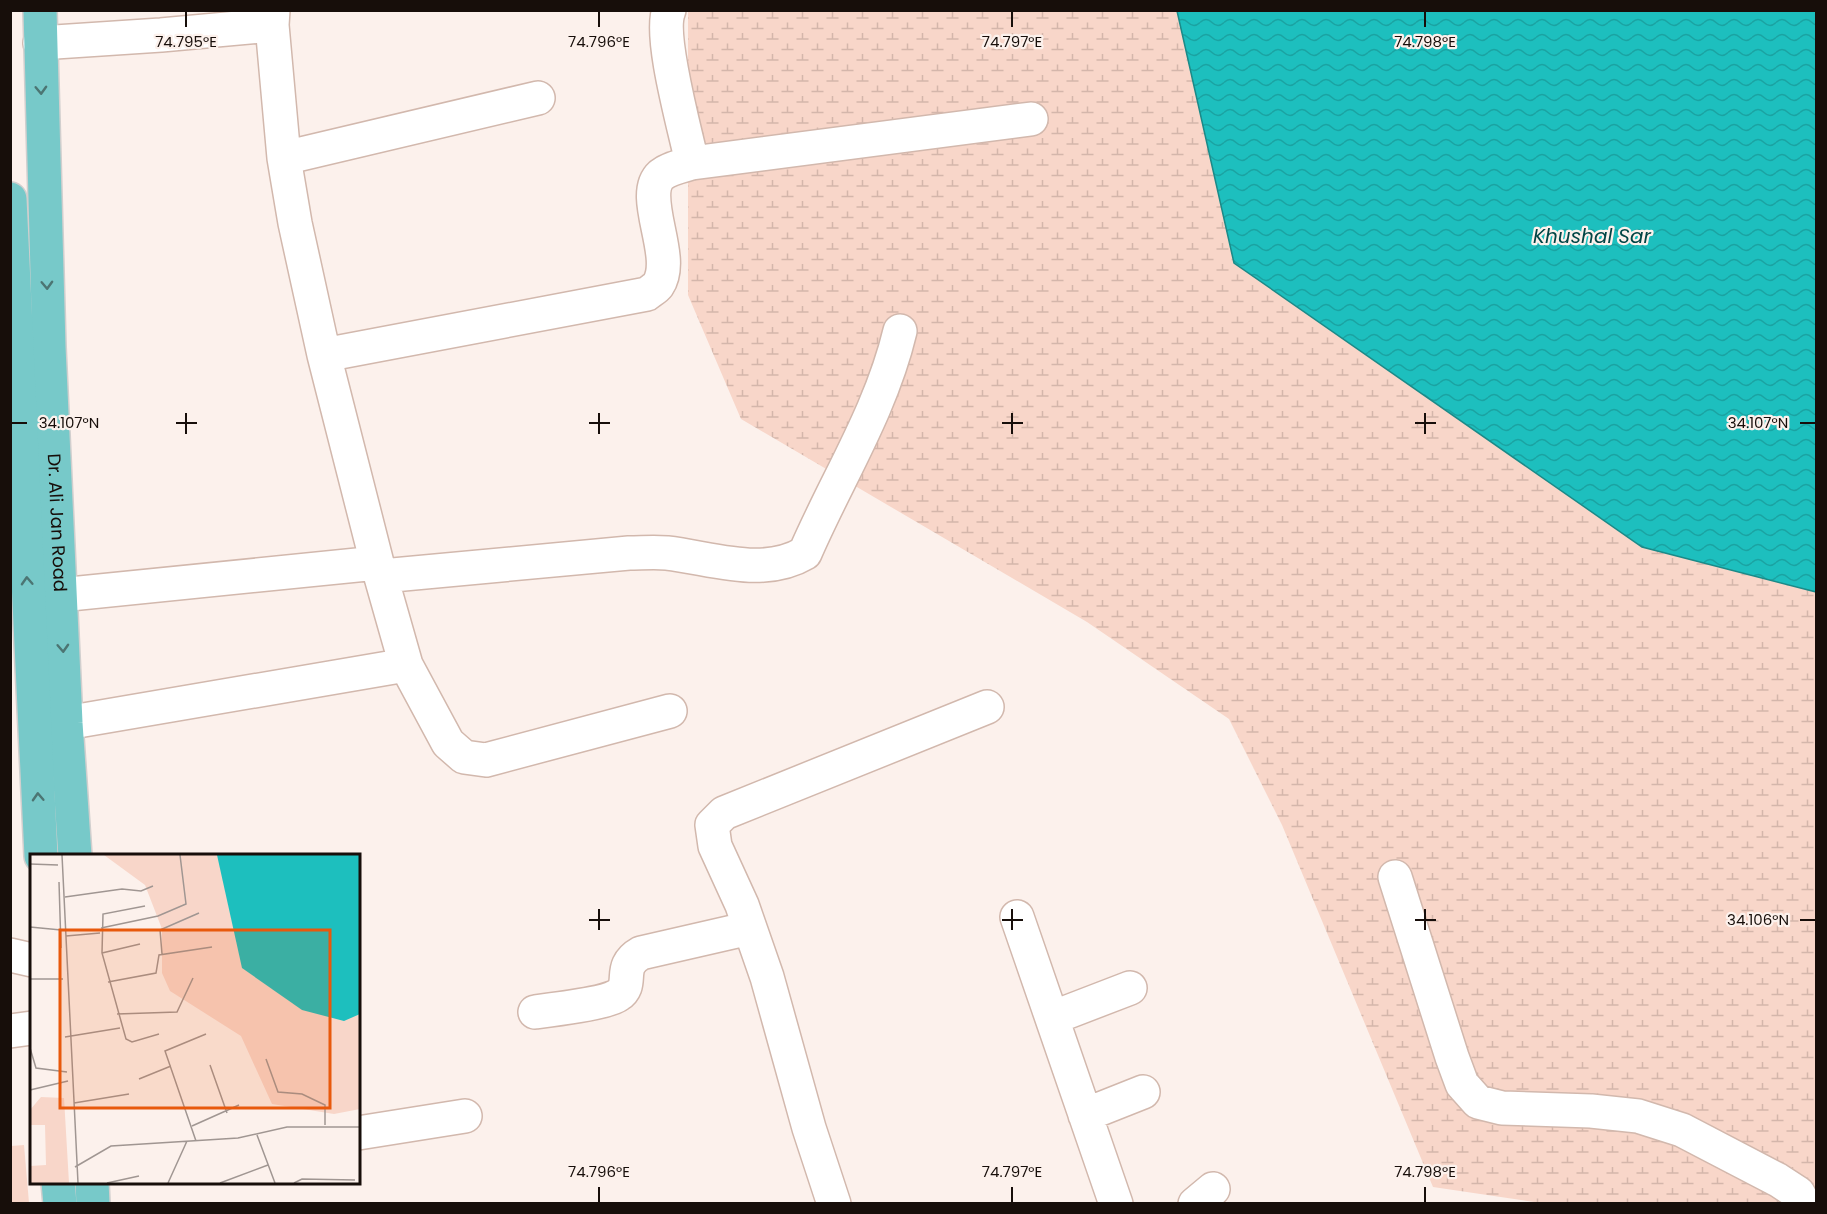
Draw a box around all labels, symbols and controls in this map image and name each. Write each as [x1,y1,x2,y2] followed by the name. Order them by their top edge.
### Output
[155,31,217,52] text: 74.795°E
[568,31,630,52] text: 74.796°E
[982,31,1042,52] text: 74.797°E
[1394,31,1456,52] text: 74.798°E
[35,85,47,94] one-way arrow
[1533,222,1651,250] water label: Khushal Sar
[41,280,53,289] one-way arrow
[39,412,99,433] text: 34.107°N
[1728,412,1788,433] text: 34.107°N
[42,453,73,593] street label: Dr. Ali Jan Road
[21,577,34,586] one-way arrow
[56,643,69,652] one-way arrow
[32,793,45,802] one-way arrow
[30,854,360,1184] inset map
[1727,909,1789,930] text: 34.106°N
[568,1161,630,1182] text: 74.796°E
[982,1161,1042,1182] text: 74.797°E
[1394,1161,1456,1182] text: 74.798°E

